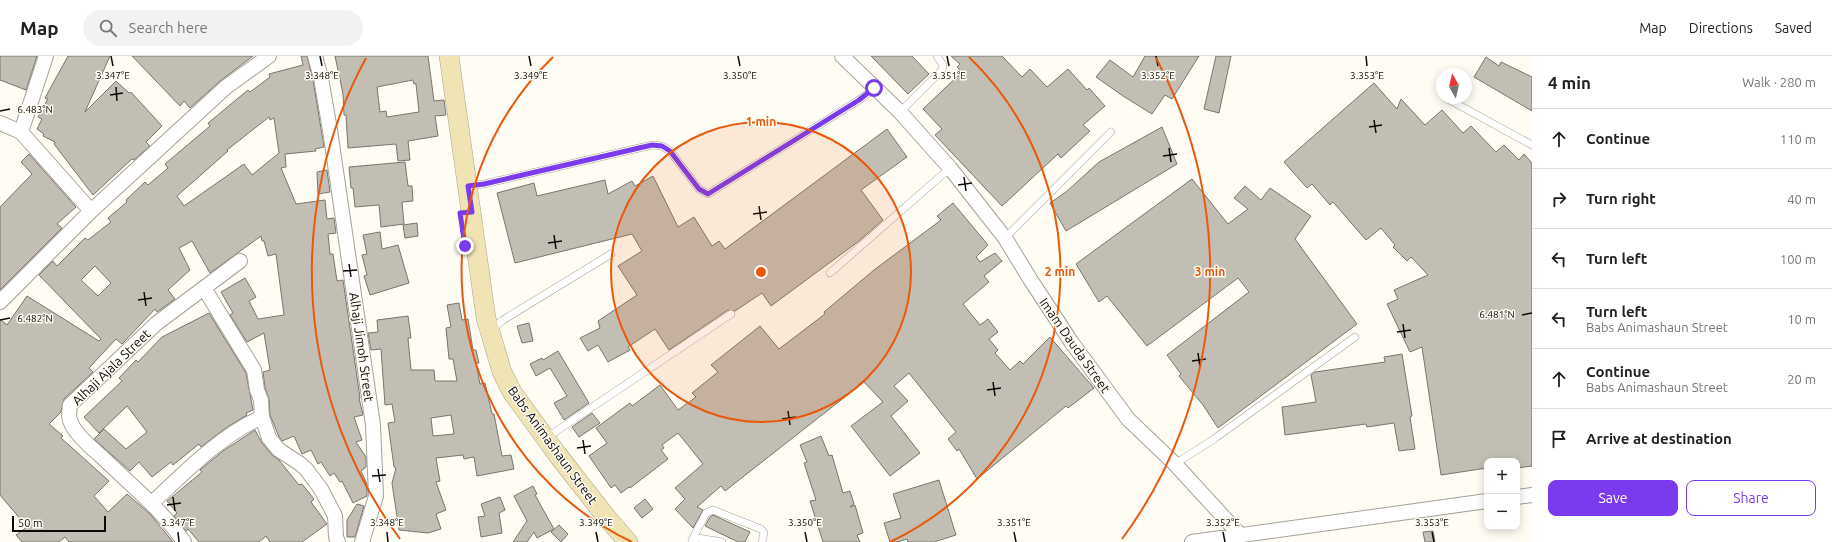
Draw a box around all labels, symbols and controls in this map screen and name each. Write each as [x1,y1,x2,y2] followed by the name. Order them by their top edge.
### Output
[83,10,363,46] search box
[20,17,59,39] text: Map
[97,17,119,39] icon: search
[129,19,208,36] text: Search here
[1639,20,1667,36] text: Map
[1689,20,1753,36] text: Directions
[1775,20,1812,36] text: Saved
[1436,68,1472,104] north arrow
[96,70,130,81] text: 3.347°E
[305,70,339,81] text: 3.348°E
[514,70,548,81] text: 3.349°E
[723,70,757,81] text: 3.350°E
[932,70,966,81] text: 3.351°E
[1141,70,1175,81] text: 3.352°E
[1350,70,1384,81] text: 3.353°E
[1548,73,1591,92] text: 4 min
[1742,75,1816,89] text: Walk · 280 m
[865,79,883,97] route start
[17,104,53,115] text: 6.483°N
[746,115,776,128] text: 1 min
[1548,128,1570,150] icon: ahead
[1586,130,1650,147] text: Continue
[1780,132,1816,146] text: 110 m
[1548,188,1570,210] icon: right
[1586,190,1656,207] text: Turn right
[1787,192,1816,206] text: 40 m
[456,237,474,255] route end
[1548,248,1570,270] icon: left
[1586,250,1647,267] text: Turn left
[1780,252,1816,266] text: 100 m
[754,265,768,279] centre of rings
[1045,265,1075,278] text: 2 min
[1195,265,1225,278] text: 3 min
[347,291,377,403] street label: Alhaji Jimoh Street
[1037,295,1113,395] street label: Imam Dauda Street
[1586,303,1647,320] text: Turn left
[1548,308,1570,330] icon: left
[1479,309,1515,320] text: 6.481°N
[1787,312,1816,326] text: 10 m
[17,313,53,324] text: 6.482°N
[1586,320,1728,334] text: Babs Animashaun Street
[69,326,153,408] street label: Alhaji Ajala Street
[1586,363,1650,380] text: Continue
[1548,368,1570,390] icon: ahead
[1787,372,1816,386] text: 20 m
[1586,380,1728,394] text: Babs Animashaun Street
[506,383,600,507] street label: Babs Animashaun Street
[1548,428,1570,450] icon: arrive
[1586,430,1732,447] text: Arrive at destination
[1484,458,1520,530] map controls
[1484,458,1520,494] button: +
[1548,480,1678,516] button: Save
[1686,480,1816,516] button: Share
[1484,494,1520,530] button: −
[12,514,106,533] scale bar
[18,517,42,529] text: 50 m
[161,517,195,528] text: 3.347°E
[370,517,404,528] text: 3.348°E
[579,517,613,528] text: 3.349°E
[788,517,822,528] text: 3.350°E
[997,517,1031,528] text: 3.351°E
[1206,517,1240,528] text: 3.352°E
[1415,517,1449,528] text: 3.353°E

